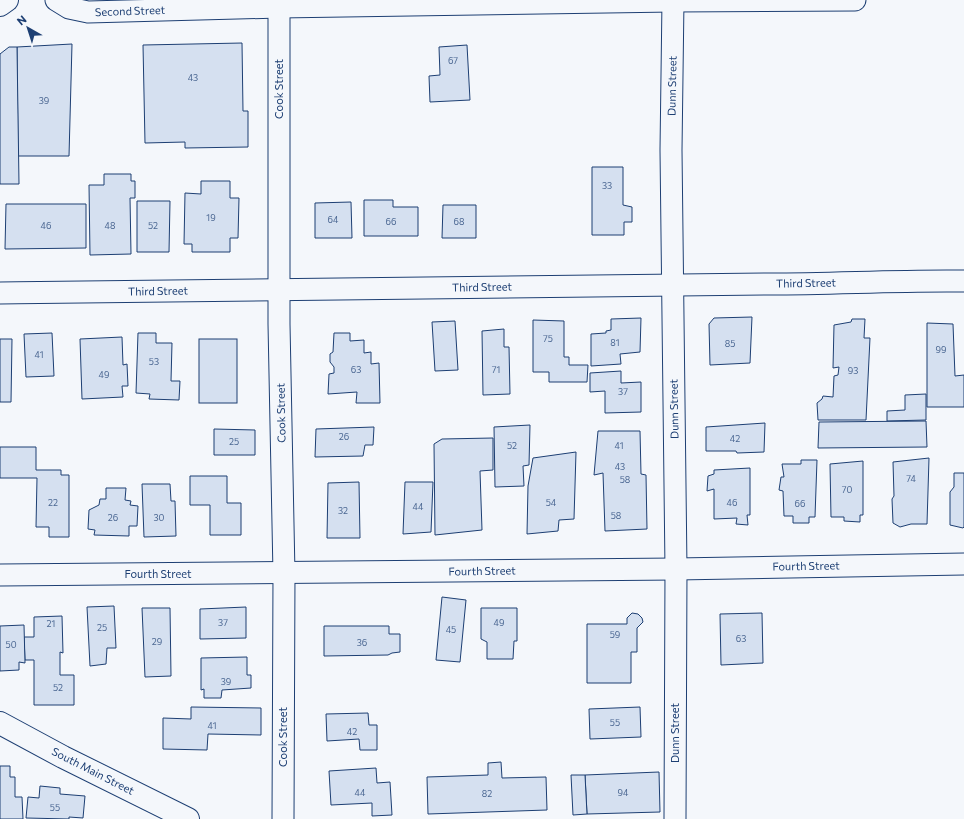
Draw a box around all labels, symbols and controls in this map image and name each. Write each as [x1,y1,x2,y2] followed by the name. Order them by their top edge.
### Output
[95,3,166,18] street label: Second Street
[8,8,48,48] north arrow
[14,12,29,27] text: N
[448,55,458,66] house number: 67
[664,55,679,116] street label: Dunn Street
[272,59,285,119] street label: Cook Street
[188,72,198,83] house number: 43
[39,95,49,106] house number: 39
[602,180,612,191] house number: 33
[206,212,216,223] house number: 19
[328,214,339,225] house number: 64
[386,216,396,227] house number: 66
[454,216,464,227] house number: 68
[41,220,51,231] house number: 46
[105,220,115,231] house number: 48
[148,220,158,231] house number: 52
[776,275,837,290] street label: Third Street
[452,279,513,294] street label: Third Street
[128,283,189,298] street label: Third Street
[543,333,553,344] house number: 75
[610,337,620,348] house number: 81
[725,338,735,349] house number: 85
[936,344,946,355] house number: 99
[35,349,43,360] house number: 41
[149,356,159,367] house number: 53
[351,364,361,375] house number: 63
[492,364,500,375] house number: 71
[848,365,858,376] house number: 93
[99,369,109,380] house number: 49
[666,378,681,439] street label: Dunn Street
[273,382,288,443] street label: Cook Street
[618,386,628,397] house number: 37
[339,431,349,442] house number: 26
[730,433,740,444] house number: 42
[229,436,239,447] house number: 25
[507,440,517,451] house number: 52
[615,440,623,451] house number: 41
[615,461,625,472] house number: 43
[906,473,916,484] house number: 74
[620,474,630,485] house number: 58
[842,484,852,495] house number: 70
[48,497,58,508] house number: 22
[546,497,557,508] house number: 54
[727,497,737,508] house number: 46
[795,498,805,509] house number: 66
[413,501,424,512] house number: 44
[338,505,348,516] house number: 32
[611,510,621,521] house number: 58
[108,512,118,523] house number: 26
[153,512,165,523] house number: 30
[772,558,840,573] street label: Fourth Street
[448,563,516,578] street label: Fourth Street
[124,567,192,580] street label: Fourth Street
[218,617,228,628] house number: 37
[494,617,504,628] house number: 49
[47,618,55,629] house number: 21
[97,622,107,633] house number: 25
[446,624,456,635] house number: 45
[610,629,620,640] house number: 59
[736,633,746,644] house number: 63
[152,636,162,647] house number: 29
[357,637,367,648] house number: 36
[5,639,17,650] house number: 50
[221,676,231,687] house number: 39
[53,682,63,693] house number: 52
[668,702,681,763] street label: Dunn Street
[276,707,289,767] street label: Cook Street
[610,717,620,728] house number: 55
[208,720,216,731] house number: 41
[347,726,357,737] house number: 42
[50,744,137,797] street label: South Main Street
[355,787,366,798] house number: 44
[618,787,629,798] house number: 94
[482,788,492,799] house number: 82
[50,802,60,813] house number: 55

